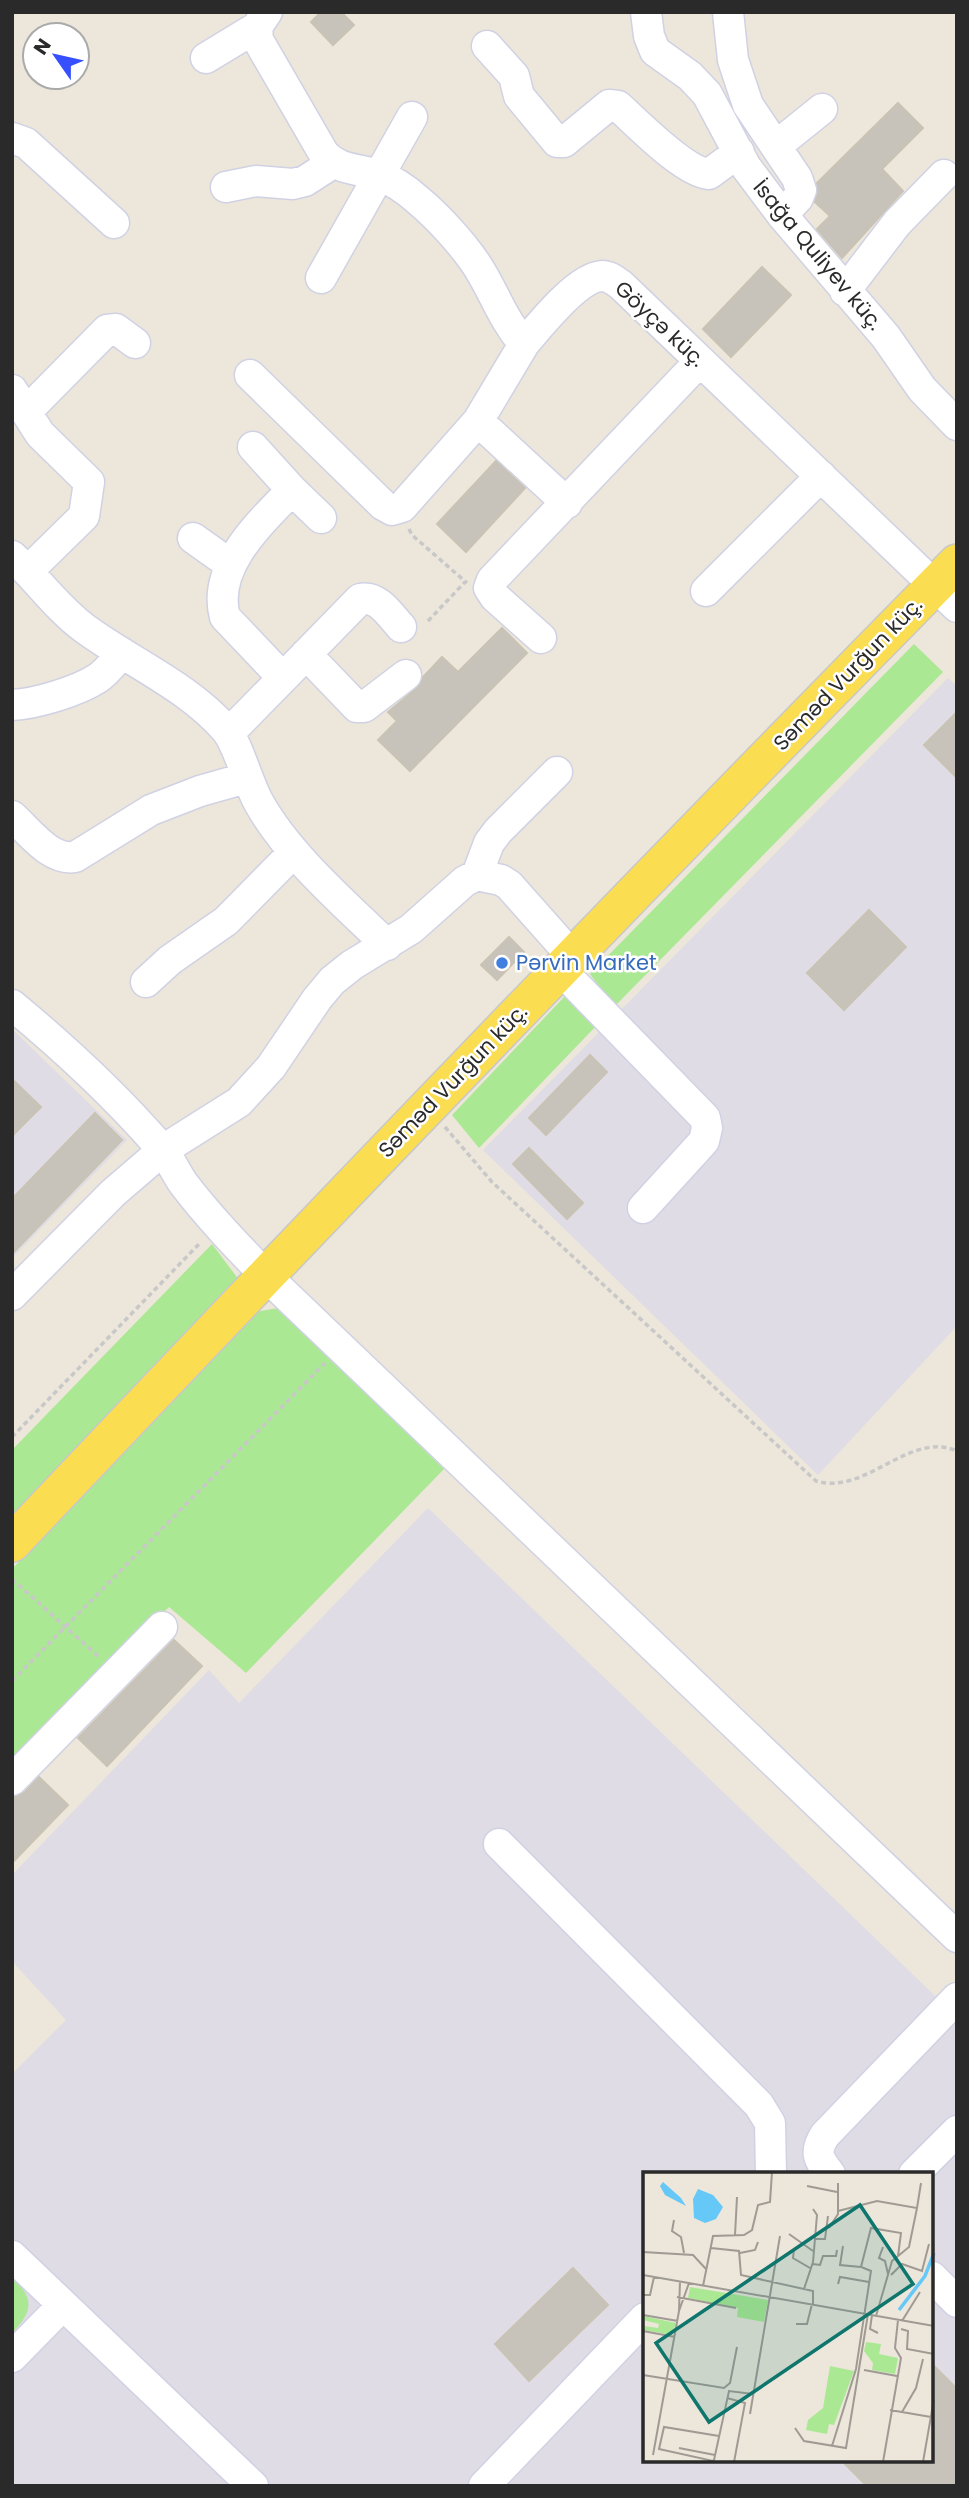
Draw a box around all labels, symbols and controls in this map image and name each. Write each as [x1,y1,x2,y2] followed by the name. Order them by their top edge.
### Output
[21,21,91,91] north arrow
[27,33,58,60] text: N
[747,173,890,336] street label: İsağa Quliyev küç.
[609,274,712,373] street label: Göyçə küç.
[767,590,929,757] street label: Səməd Vurğun küç.
[516,948,657,977] place label: Pərvin Market
[494,955,510,971] marker: Pərvin Market
[372,997,534,1164] street label: Səməd Vurğun küç.
[643,2172,934,2463] inset map

